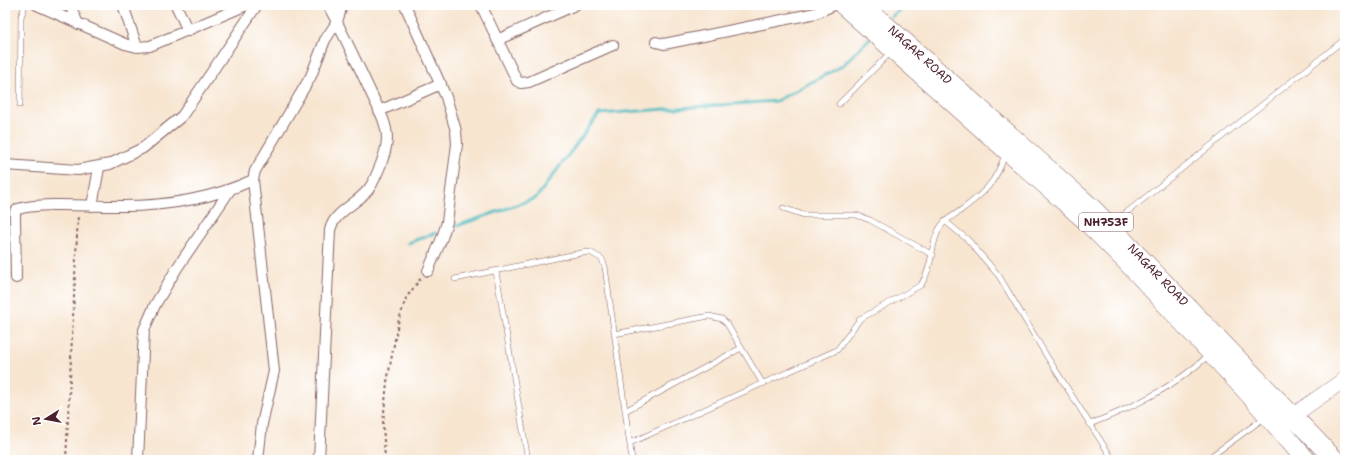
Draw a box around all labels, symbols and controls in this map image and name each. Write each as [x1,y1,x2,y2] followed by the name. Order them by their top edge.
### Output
[884,22,956,88] street label: NAGAR ROAD
[1079,213,1133,231] road number: NH753F
[1124,240,1192,310] street label: NAGAR ROAD
[26,399,66,439] north arrow
[28,415,45,427] text: N

